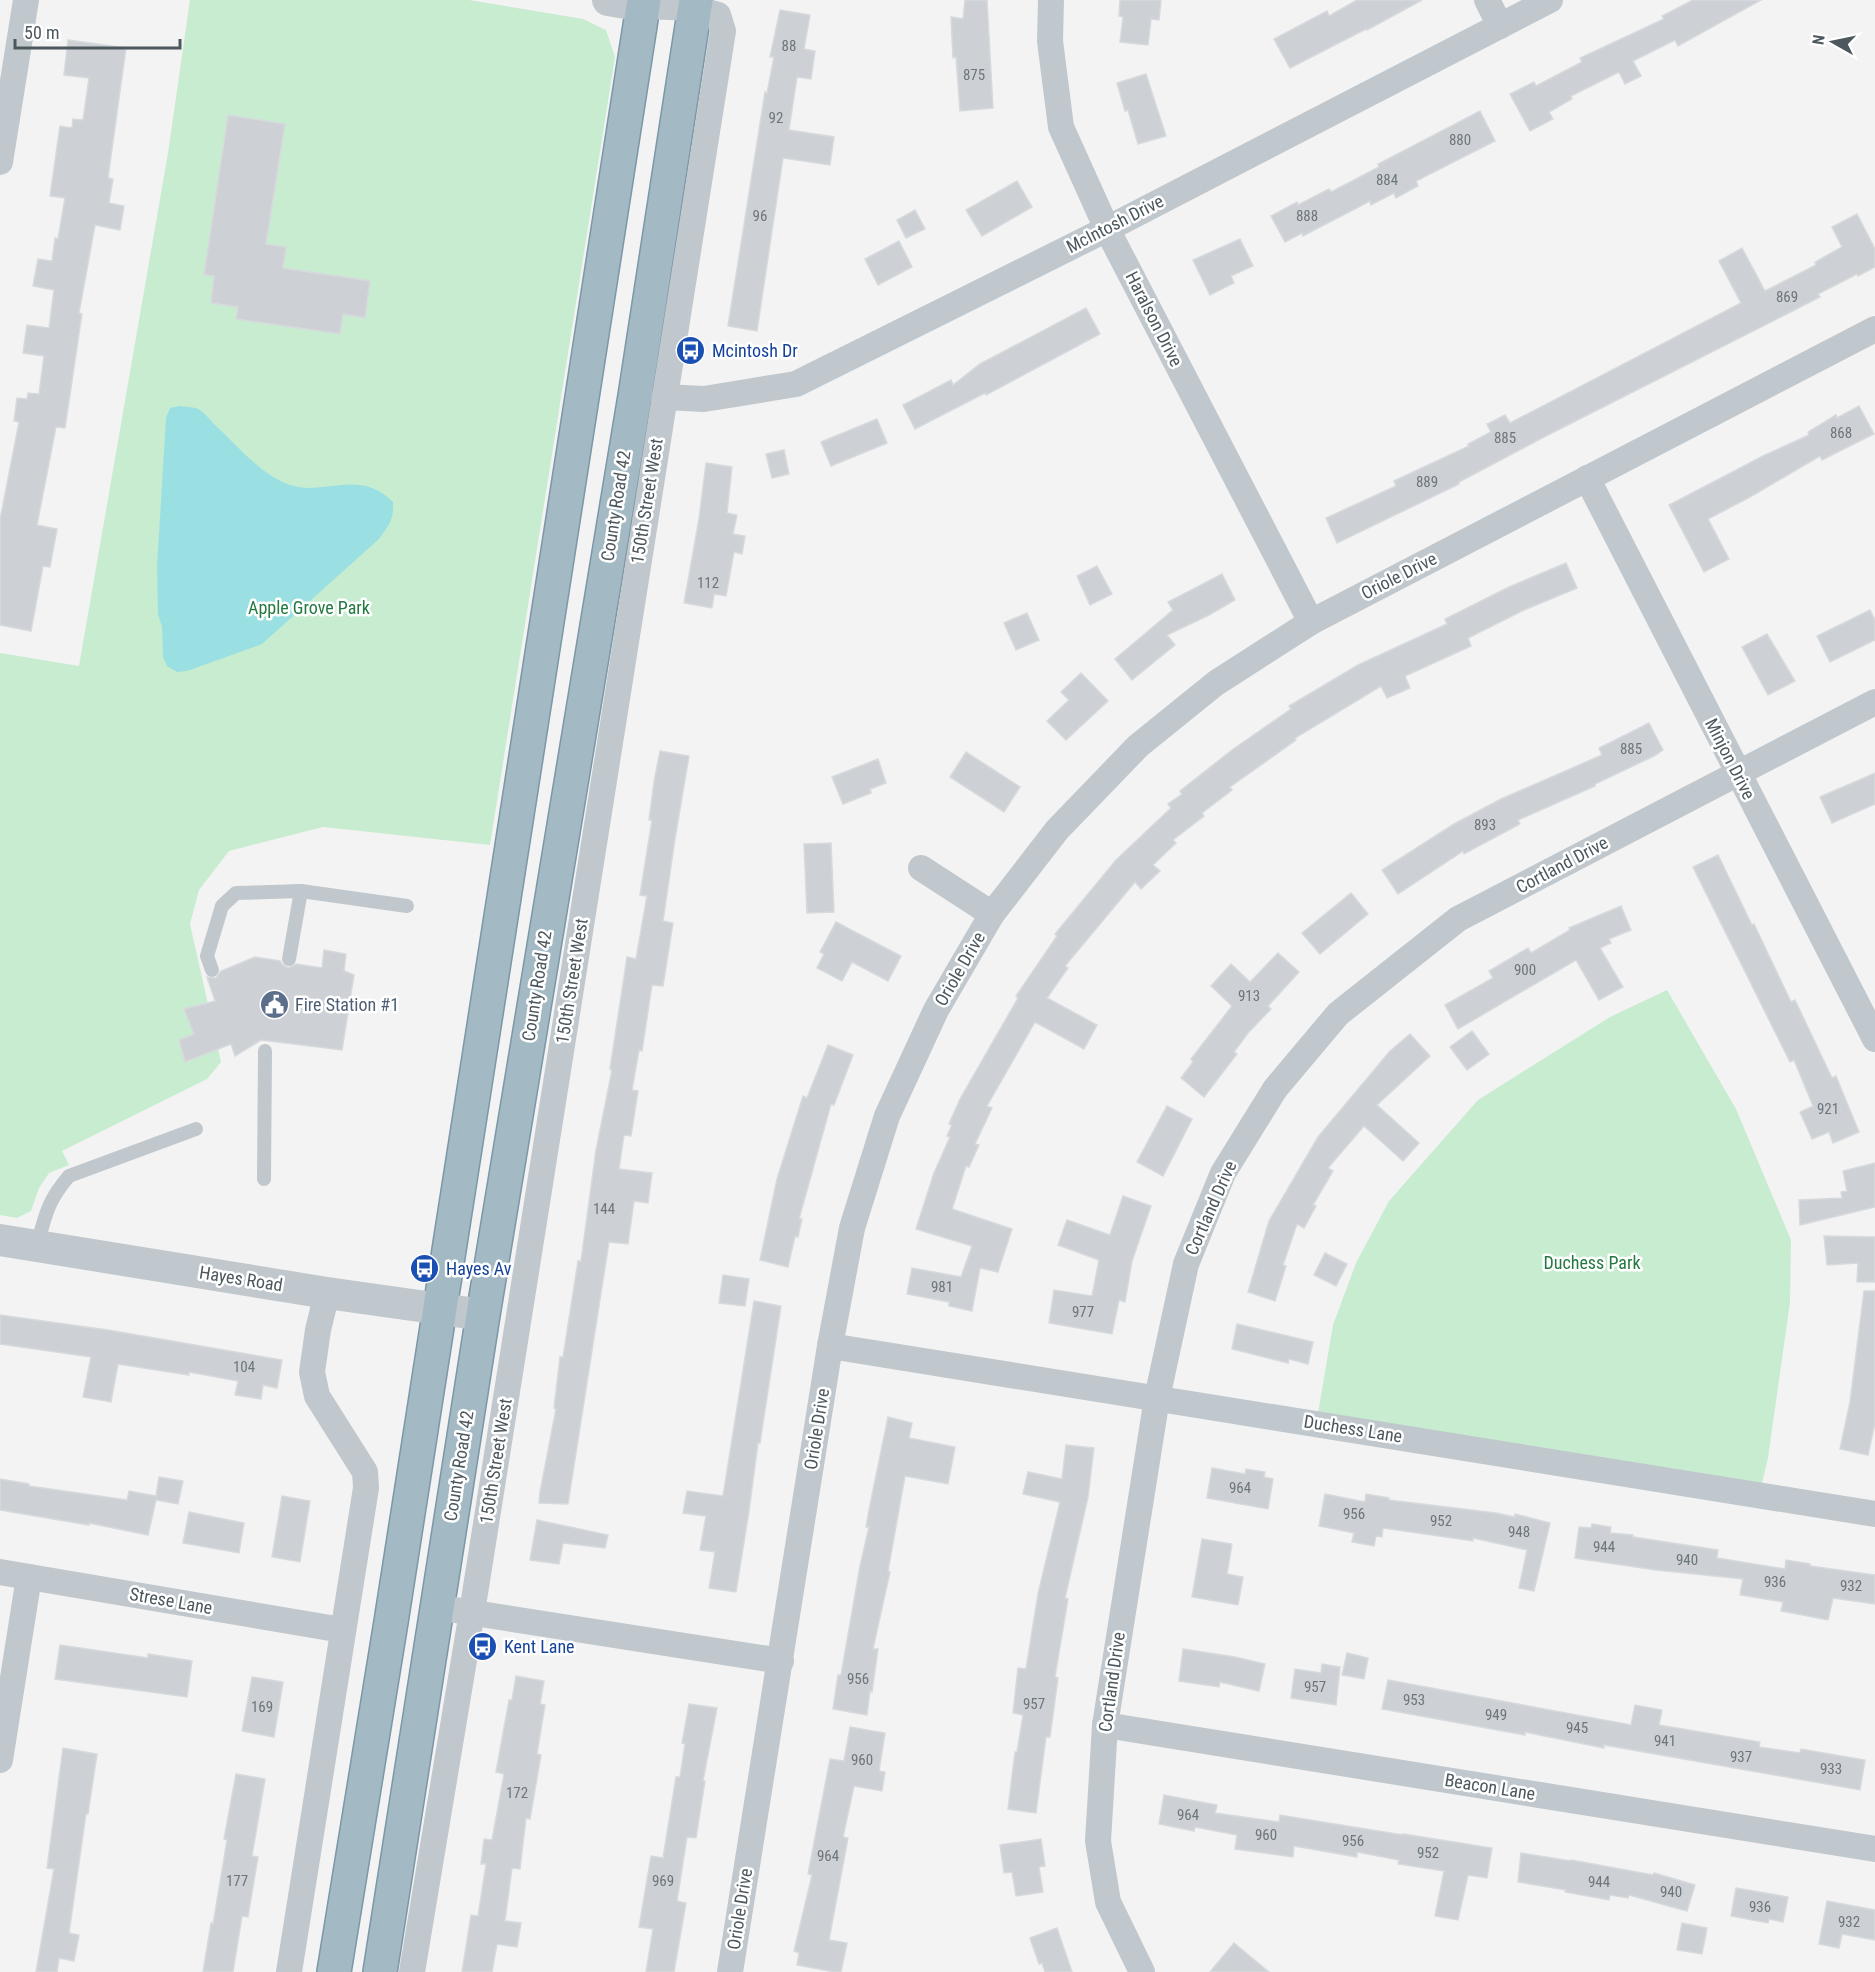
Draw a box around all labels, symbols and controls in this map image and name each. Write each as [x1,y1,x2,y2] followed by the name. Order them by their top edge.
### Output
[15,12,180,50] scale bar
[1803,12,1863,72] north arrow
[24,22,59,43] text: 50 m
[1809,33,1829,46] text: N
[782,37,796,55] house number: 88
[963,66,985,84] house number: 875
[769,109,783,127] house number: 92
[1449,131,1471,149] house number: 880
[1376,171,1398,189] house number: 884
[1063,190,1167,257] street label: McIntosh Drive
[753,207,767,225] house number: 96
[1296,207,1318,225] house number: 888
[1122,268,1187,370] street label: Haralson Drive
[1776,288,1798,306] house number: 869
[675,335,707,367] bus stop icon: Mcintosh Dr
[712,340,798,361] place label: Mcintosh Dr
[1830,424,1852,442] house number: 868
[1494,429,1516,447] house number: 885
[626,437,667,565] street label: 150th Street West
[596,449,635,563] street label: County Road 42
[1416,473,1438,491] house number: 889
[1357,548,1440,604] street label: Oriole Drive
[697,574,719,592] house number: 112
[248,597,370,618] park label: Apple Grove Park
[1701,715,1760,803] street label: Minjon Drive
[1620,740,1642,758] house number: 885
[1474,816,1496,834] house number: 893
[1512,832,1611,898] street label: Cortland Drive
[551,917,592,1045] street label: 150th Street West
[930,928,989,1010] street label: Oriole Drive
[517,929,556,1043] street label: County Road 42
[1514,961,1536,979] house number: 900
[1238,987,1260,1005] house number: 913
[258,989,290,1021] public building icon: Fire Station #1
[295,994,399,1015] place label: Fire Station #1
[1817,1100,1839,1118] house number: 921
[1180,1157,1241,1258] street label: Cortland Drive
[593,1200,615,1218] house number: 144
[1543,1252,1641,1273] park label: Duchess Park
[409,1253,441,1285] bus stop icon: Hayes Av
[446,1258,512,1279] place label: Hayes Av
[198,1262,284,1295] street label: Hayes Road
[931,1278,953,1296] house number: 981
[1072,1303,1094,1321] house number: 977
[233,1358,255,1376] house number: 104
[800,1387,833,1471] street label: Oriole Drive
[475,1397,516,1525] street label: 150th Street West
[439,1409,478,1523] street label: County Road 42
[1302,1410,1404,1447] street label: Duchess Lane
[1229,1479,1251,1497] house number: 964
[1343,1505,1365,1523] house number: 956
[1430,1512,1452,1530] house number: 952
[1508,1523,1530,1541] house number: 948
[1593,1538,1615,1556] house number: 944
[1676,1551,1698,1569] house number: 940
[1764,1573,1786,1591] house number: 936
[1840,1577,1862,1595] house number: 932
[128,1583,214,1618] street label: Strese Lane
[1094,1630,1129,1733] street label: Cortland Drive
[467,1631,499,1663] bus stop icon: Kent Lane
[504,1636,575,1657] place label: Kent Lane
[847,1670,869,1688] house number: 956
[1304,1678,1326,1696] house number: 957
[1403,1691,1425,1709] house number: 953
[1023,1695,1045,1713] house number: 957
[251,1698,273,1716] house number: 169
[1485,1706,1507,1724] house number: 949
[1566,1719,1588,1737] house number: 945
[1654,1732,1676,1750] house number: 941
[1730,1748,1752,1766] house number: 937
[851,1751,873,1769] house number: 960
[1820,1760,1842,1778] house number: 933
[1443,1769,1537,1804] street label: Beacon Lane
[506,1784,528,1802] house number: 172
[1177,1806,1199,1824] house number: 964
[1255,1826,1277,1844] house number: 960
[1342,1832,1364,1850] house number: 956
[1417,1844,1439,1862] house number: 952
[817,1847,839,1865] house number: 964
[723,1867,756,1951] street label: Oriole Drive
[226,1872,248,1890] house number: 177
[652,1872,674,1890] house number: 969
[1588,1873,1610,1891] house number: 944
[1660,1883,1682,1901] house number: 940
[1749,1898,1771,1916] house number: 936
[1838,1913,1860,1931] house number: 932

